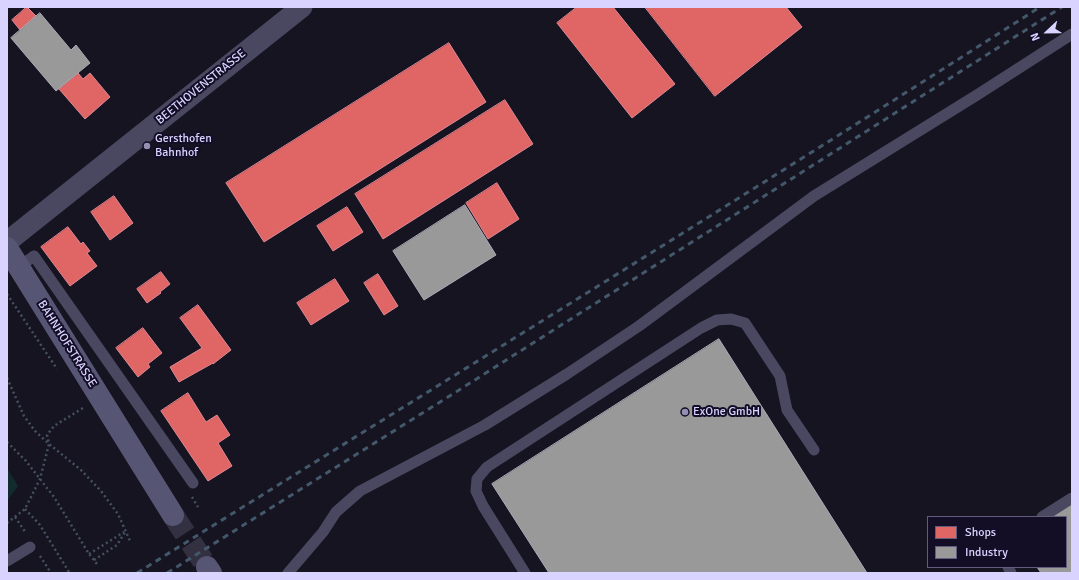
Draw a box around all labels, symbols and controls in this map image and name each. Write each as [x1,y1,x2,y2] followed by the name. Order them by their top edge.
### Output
[1027,12,1067,52] north arrow
[1028,31,1043,43] text: N
[153,46,249,128] street label: BEETHOVENSTRASSE
[155,132,212,160] place label: Gersthofen Bahnhof
[142,141,152,151] marker: Gersthofen Bahnhof
[34,298,100,390] street label: BAHNHOFSTRASSE
[693,405,760,419] place label: ExOne GmbH
[680,407,690,417] marker: ExOne GmbH
[927,516,1067,568] legend
[965,525,996,540] text: Shops
[965,545,1008,560] text: Industry

